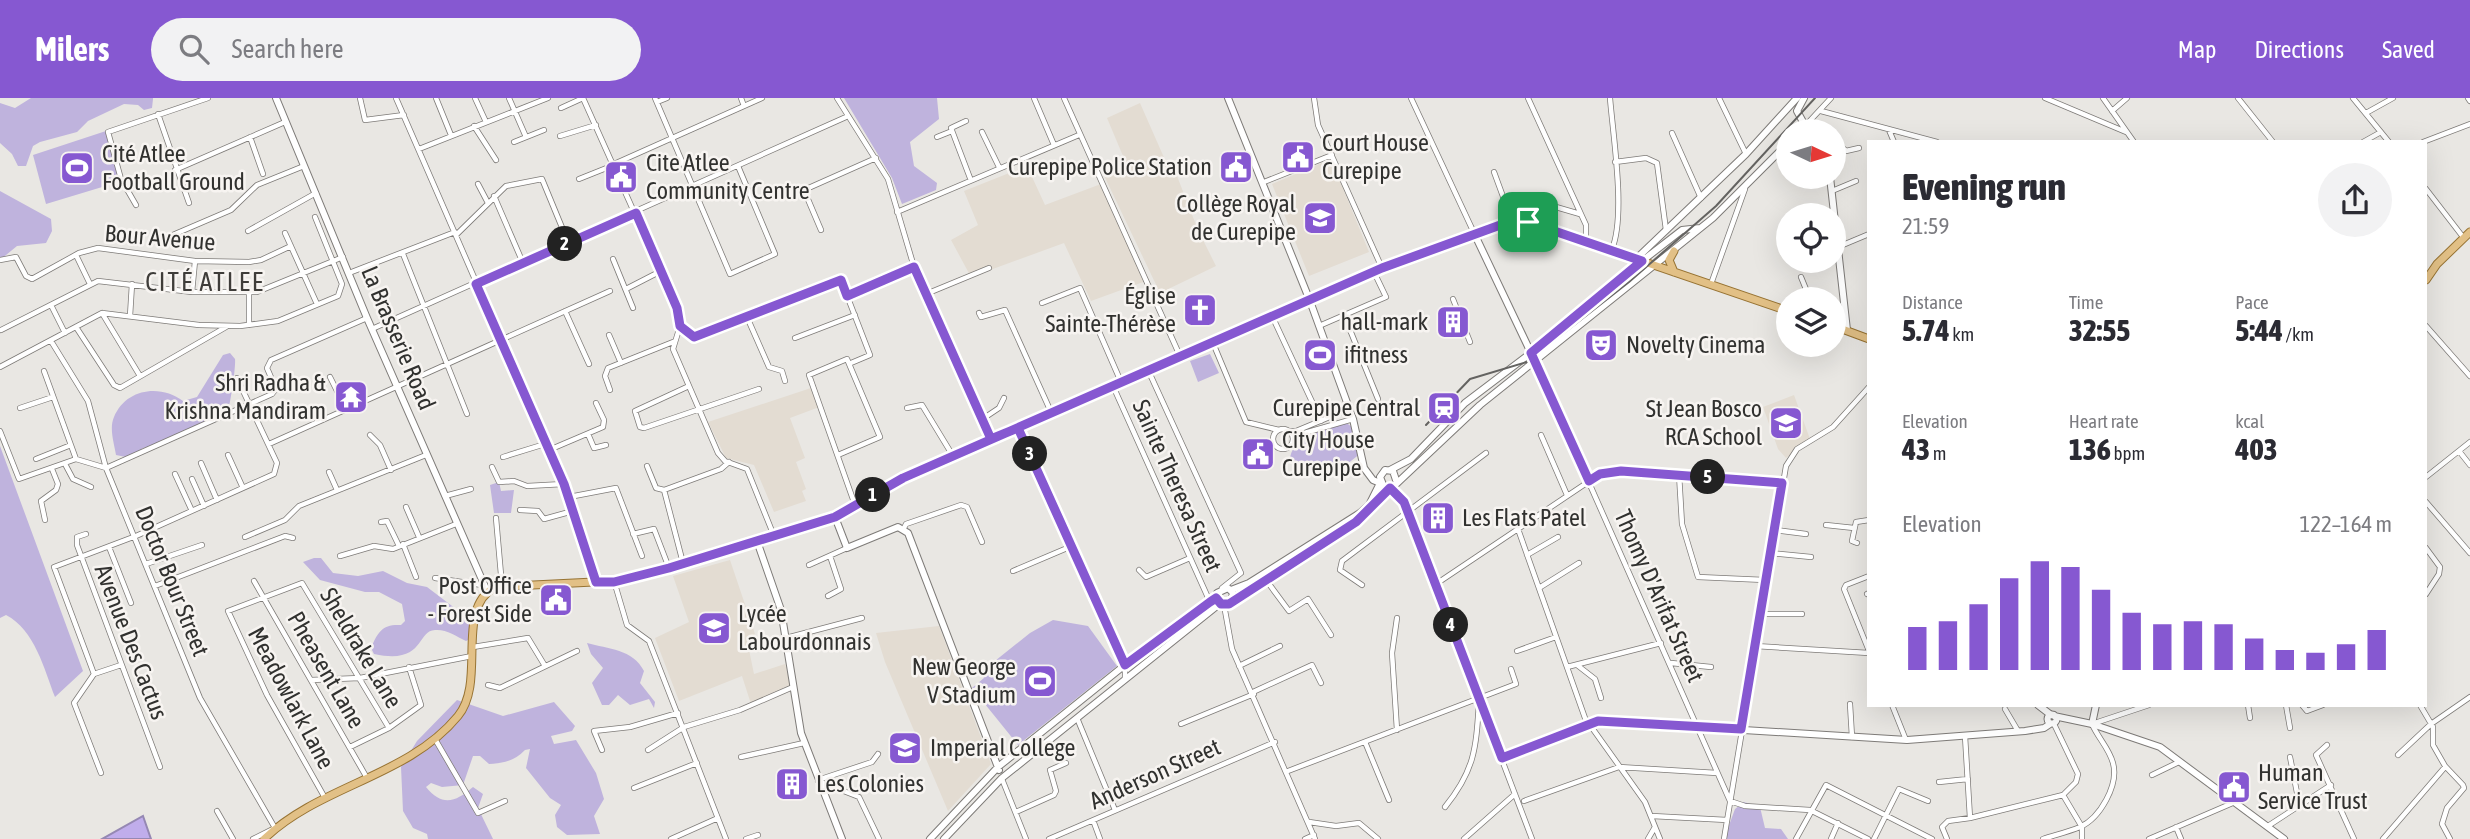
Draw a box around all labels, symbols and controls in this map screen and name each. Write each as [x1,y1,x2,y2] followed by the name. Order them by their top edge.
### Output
[151,18,641,81] search box
[35,30,109,68] text: Milers
[175,30,213,68] icon: search
[231,34,344,64] text: Search here
[2178,36,2216,63] text: Map
[2254,36,2344,63] text: Directions
[2382,36,2435,63] text: Saved
[1776,119,1846,189] north arrow
[1776,119,1846,357] map controls
[1322,129,1429,184] place label: Court House Curepipe
[1279,138,1317,176] public building icon: Court House Curepipe
[102,140,245,195] place label: Cité Atlee Football Ground
[1217,148,1255,186] public building icon: Curepipe Police Station
[58,149,96,187] sports icon: Cité Atlee Football Ground
[646,149,810,204] place label: Cite Atlee Community Centre
[1008,153,1212,180] place label: Curepipe Police Station
[602,158,640,196] public building icon: Cite Atlee Community Centre
[2318,163,2392,237] button: share
[1902,165,2066,208] text: Evening run
[1176,190,1297,245] place label: Collège Royal de Curepipe
[1498,192,1558,252] pin
[1301,199,1339,237] school or university icon: Collège Royal de Curepipe
[1509,203,1547,241] icon: arrive
[1776,203,1846,273] button: locate
[1902,213,1949,239] text: 21:59
[104,219,217,256] street label: Bour Avenue
[548,226,582,262] pin: 2
[560,232,569,254] text: 2
[356,262,441,414] street label: La Brasserie Road
[145,267,265,297] district label: CITÉ ATLEE
[1045,282,1176,337] place label: Église Sainte-Thérèse
[1776,287,1846,357] button: layers
[1181,291,1219,329] church icon: Église Sainte-Thérèse
[1902,291,1963,313] text: Distance
[2069,291,2103,313] text: Time
[2235,291,2269,313] text: Pace
[1434,303,1472,341] building icon: hall-mark
[1340,308,1428,335] place label: hall-mark
[1902,313,1950,347] text: 5.74
[2069,313,2130,347] text: 32:55
[2235,313,2283,347] text: 5:44
[1950,323,1974,345] text: km
[2283,323,2314,345] text: /km
[1582,326,1620,364] theatre icon: Novelty Cinema
[1626,331,1766,358] place label: Novelty Cinema
[1301,336,1339,374] sports icon: ifitness
[1344,341,1408,368] place label: ifitness
[165,369,327,424] place label: Shri Radha & Krishna Mandiram
[332,378,370,416] temple icon: Shri Radha & Krishna Mandiram
[1425,389,1463,427] station icon: Curepipe Central
[1273,394,1421,421] place label: Curepipe Central
[1646,395,1763,450] place label: St Jean Bosco RCA School
[1127,396,1228,576] street label: Sainte Theresa Street
[1767,404,1805,442] school or university icon: St Jean Bosco RCA School
[1902,410,1968,432] text: Elevation
[2069,410,2139,432] text: Heart rate
[2235,410,2264,432] text: kcal
[1282,426,1375,481] place label: City House Curepipe
[1902,432,1930,466] text: 43
[2069,432,2111,466] text: 136
[2235,432,2278,466] text: 403
[1239,435,1277,473] public building icon: City House Curepipe
[1012,436,1048,472] pin: 3
[1025,442,1034,464] text: 3
[1930,442,1947,464] text: m
[2111,442,2145,464] text: bpm
[1690,460,1726,494] pin: 5
[1703,465,1712,487] text: 5
[856,478,890,512] pin: 1
[868,483,877,505] text: 1
[1419,499,1457,537] building icon: Les Flats Patel
[130,502,215,660] street label: Doctor Bour Street
[1462,504,1587,531] place label: Les Flats Patel
[1609,505,1710,686] street label: Thomy D'Arifat Street
[1902,511,1982,537] text: Elevation
[2299,511,2392,537] text: 122–164 m
[90,561,173,723] street label: Avenue Des Cactus
[428,572,532,627] place label: Post Office - Forest Side
[537,581,575,619] public building icon: Post Office - Forest Side
[315,583,408,713] street label: Sheldrake Lane
[738,600,871,655] place label: Lycée Labourdonnais
[282,607,371,733] street label: Pheasent Lane
[1434,608,1468,642] pin: 4
[695,609,733,647] school or university icon: Lycée Labourdonnais
[1446,613,1455,635] text: 4
[243,622,340,773] street label: Meadowlark Lane
[912,653,1016,708] place label: New George V Stadium
[1021,662,1059,700] sports icon: New George V Stadium
[886,729,924,767] school or university icon: Imperial College
[1085,733,1224,814] street label: Anderson Street
[930,734,1075,761] place label: Imperial College
[2258,759,2368,814] place label: Human Service Trust
[773,765,811,803] building icon: Les Colonies
[2215,768,2253,806] public building icon: Human Service Trust
[816,770,924,797] place label: Les Colonies

